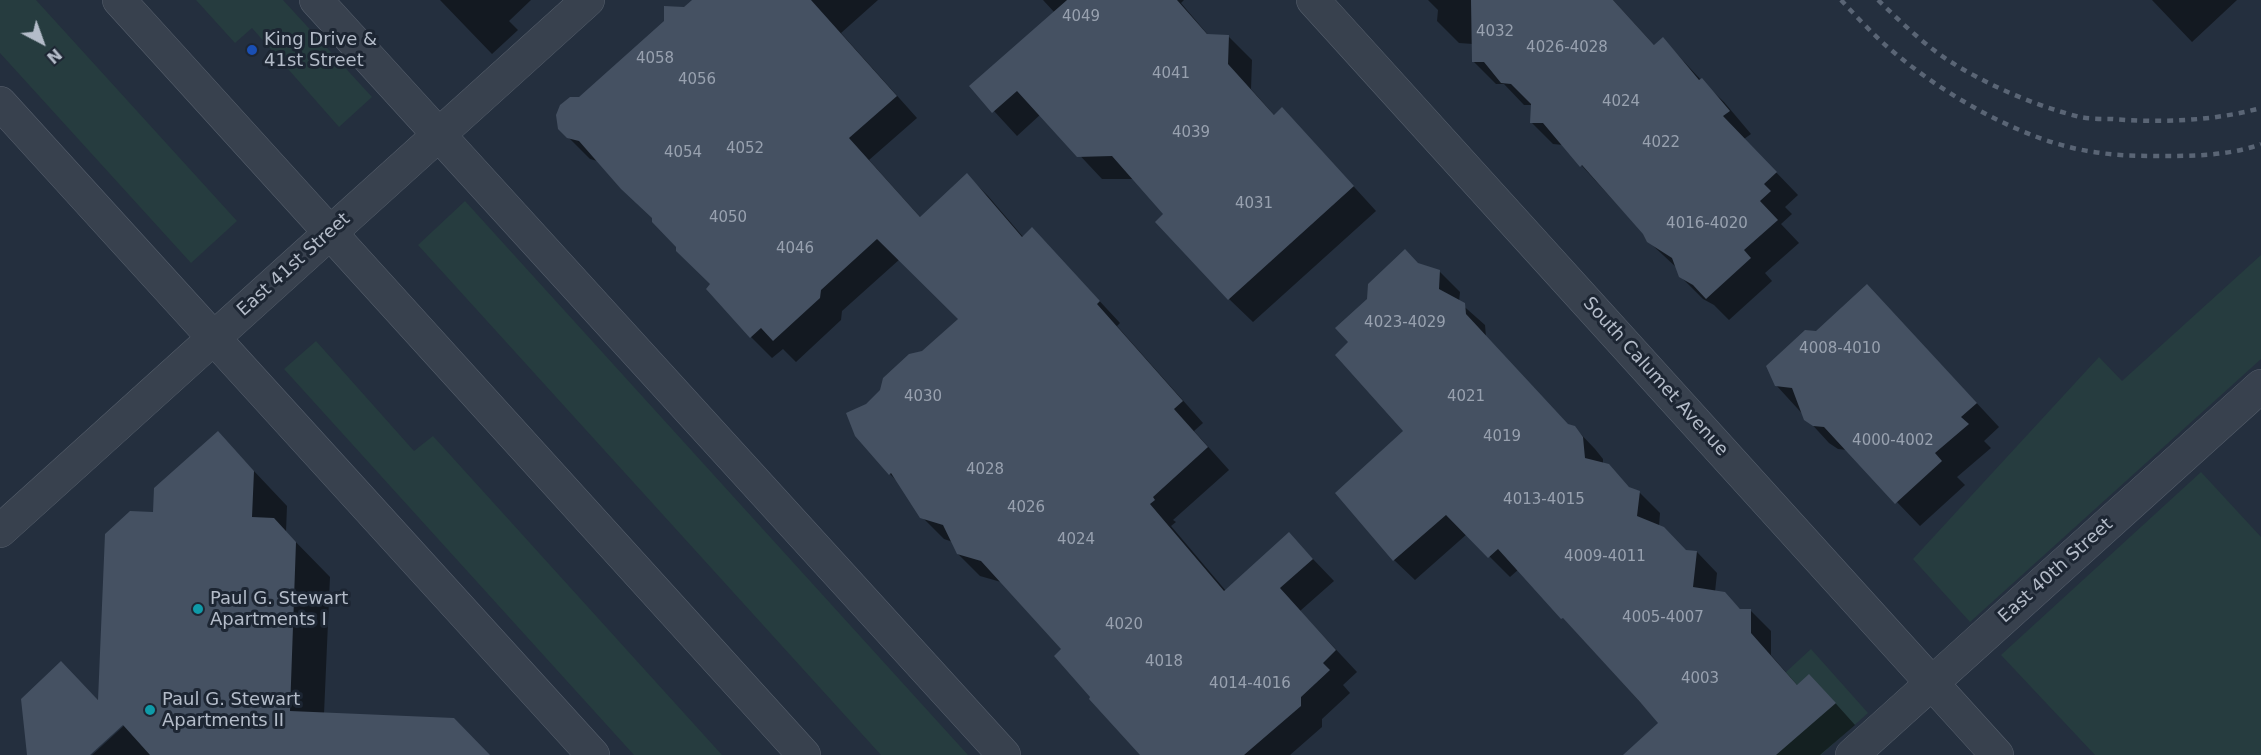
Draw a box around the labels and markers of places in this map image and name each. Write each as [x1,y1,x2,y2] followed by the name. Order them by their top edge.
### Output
[264,29,377,72] place label: King Drive & 41st Street
[245,43,259,57] marker: King Drive & 41st Street
[210,588,348,630] place label: Paul G. Stewart Apartments I
[191,602,205,616] marker: Paul G. Stewart Apartments I
[162,689,300,732] place label: Paul G. Stewart Apartments II
[143,703,157,717] marker: Paul G. Stewart Apartments II

